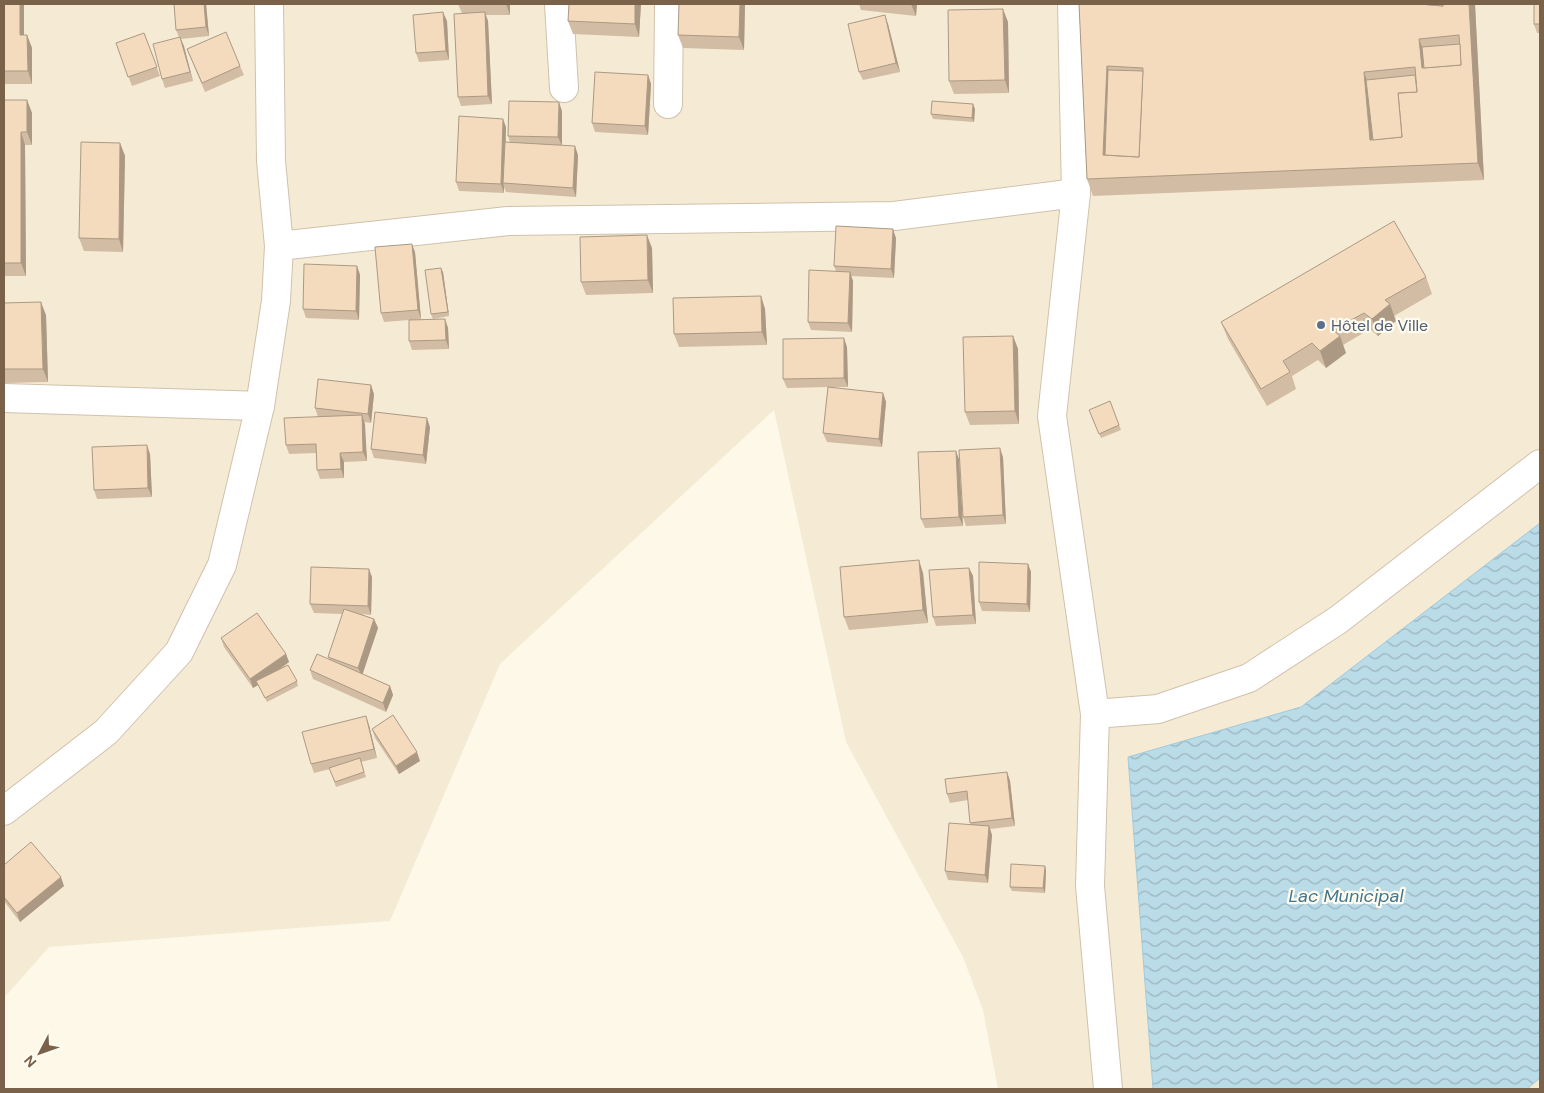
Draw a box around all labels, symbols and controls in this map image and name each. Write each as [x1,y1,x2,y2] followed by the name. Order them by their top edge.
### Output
[1331,315,1428,336] place label: Hôtel de Ville
[1315,319,1327,331] marker: Hôtel de Ville
[1289,884,1404,908] water label: Lac Municipal
[15,1028,65,1078] north arrow
[20,1052,40,1071] text: N

